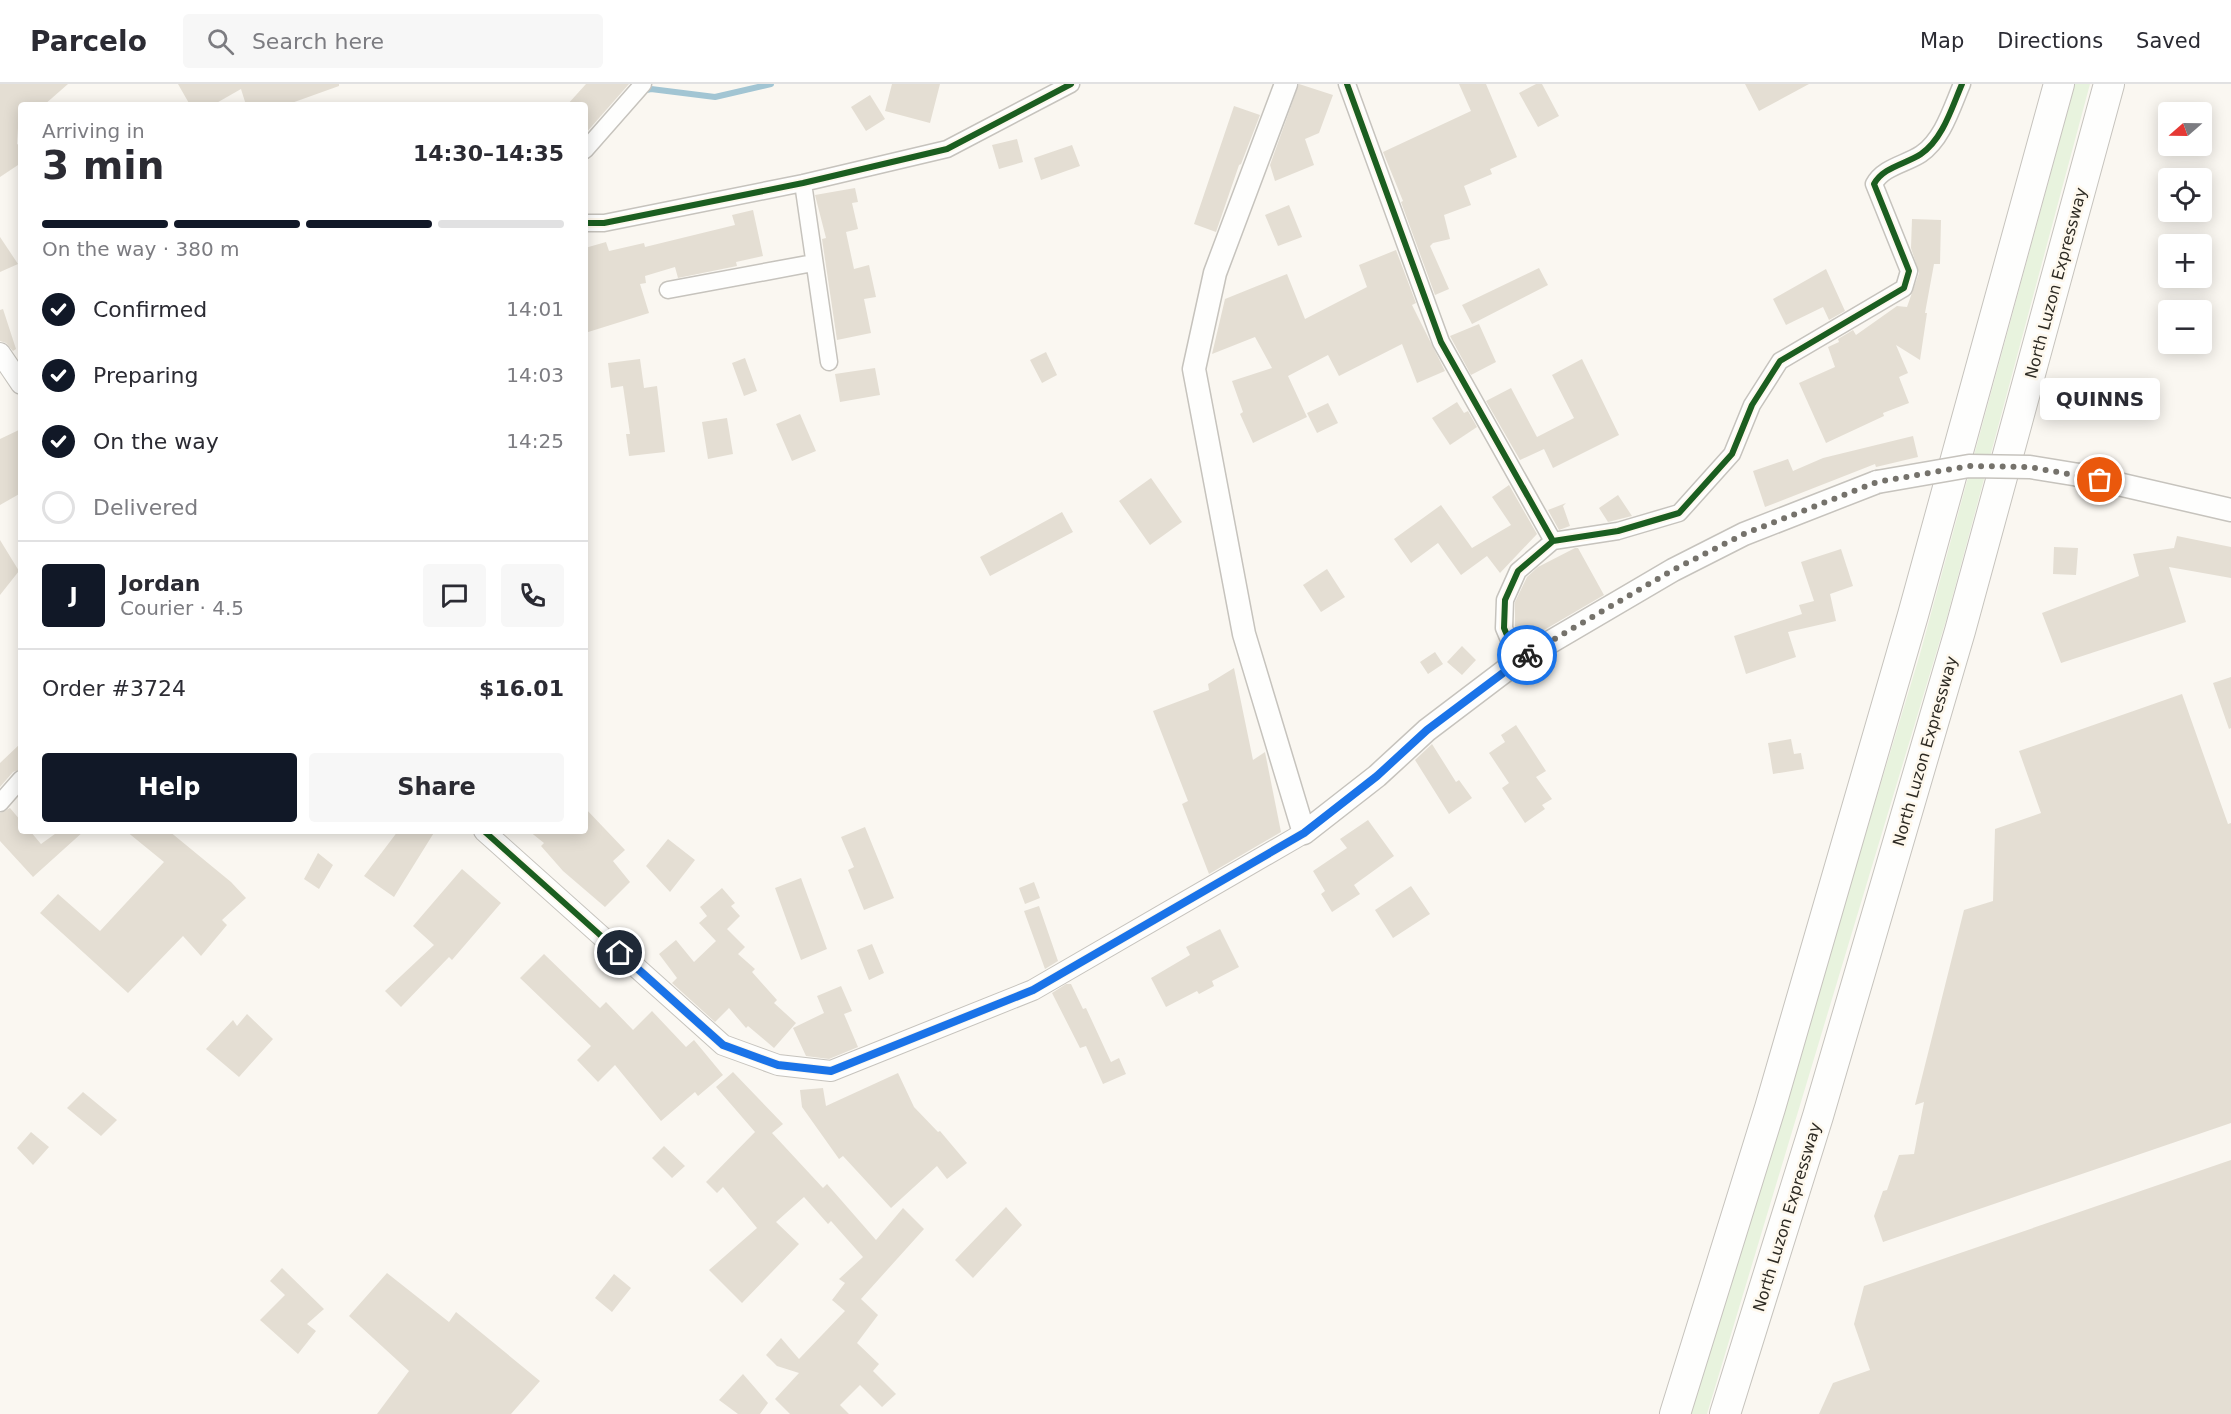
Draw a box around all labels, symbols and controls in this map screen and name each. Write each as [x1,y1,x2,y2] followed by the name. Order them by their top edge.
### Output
[183,14,603,68] search box
[30,25,147,58] text: Parcelo
[204,25,237,58] icon: search
[252,29,384,54] text: Search here
[1920,29,1964,53] text: Map
[1997,29,2103,53] text: Directions
[2136,29,2201,53] text: Saved
[2158,102,2212,156] north arrow
[2158,102,2212,354] map controls
[42,119,145,143] text: Arriving in
[413,141,564,166] text: 14:30–14:35
[42,143,164,188] text: 3 min
[2158,168,2212,222] button: locate
[2021,185,2091,381] street label: North Luzon Expressway
[2158,234,2212,288] button: +
[42,237,240,261] text: On the way · 380 m
[42,293,75,326] icon: check
[93,297,207,322] text: Confirmed
[506,297,564,321] text: 14:01
[2158,300,2212,354] button: −
[42,359,75,392] icon: check
[93,363,199,388] text: Preparing
[506,363,564,387] text: 14:03
[2040,378,2160,420] callout: QUINNS
[2056,387,2144,411] text: QUINNS
[42,425,75,458] icon: check
[93,429,219,454] text: On the way
[506,429,564,453] text: 14:25
[2074,454,2125,505] pin
[2083,463,2116,496] icon: bag
[93,495,198,520] text: Delivered
[423,564,486,627] button: chat
[501,564,564,627] button: phone
[120,571,200,596] text: Jordan
[69,583,78,608] text: J
[120,596,244,620] text: Courier · 4.5
[1497,625,1557,685] courier
[1511,639,1544,672] icon: bike
[1889,654,1961,848] street label: North Luzon Expressway
[42,676,186,701] text: Order #3724
[479,676,564,701] text: $16.01
[42,753,297,822] button: Help
[309,753,564,822] button: Share
[594,927,645,978] pin
[603,936,636,969] icon: home
[1749,1120,1825,1314] street label: North Luzon Expressway

